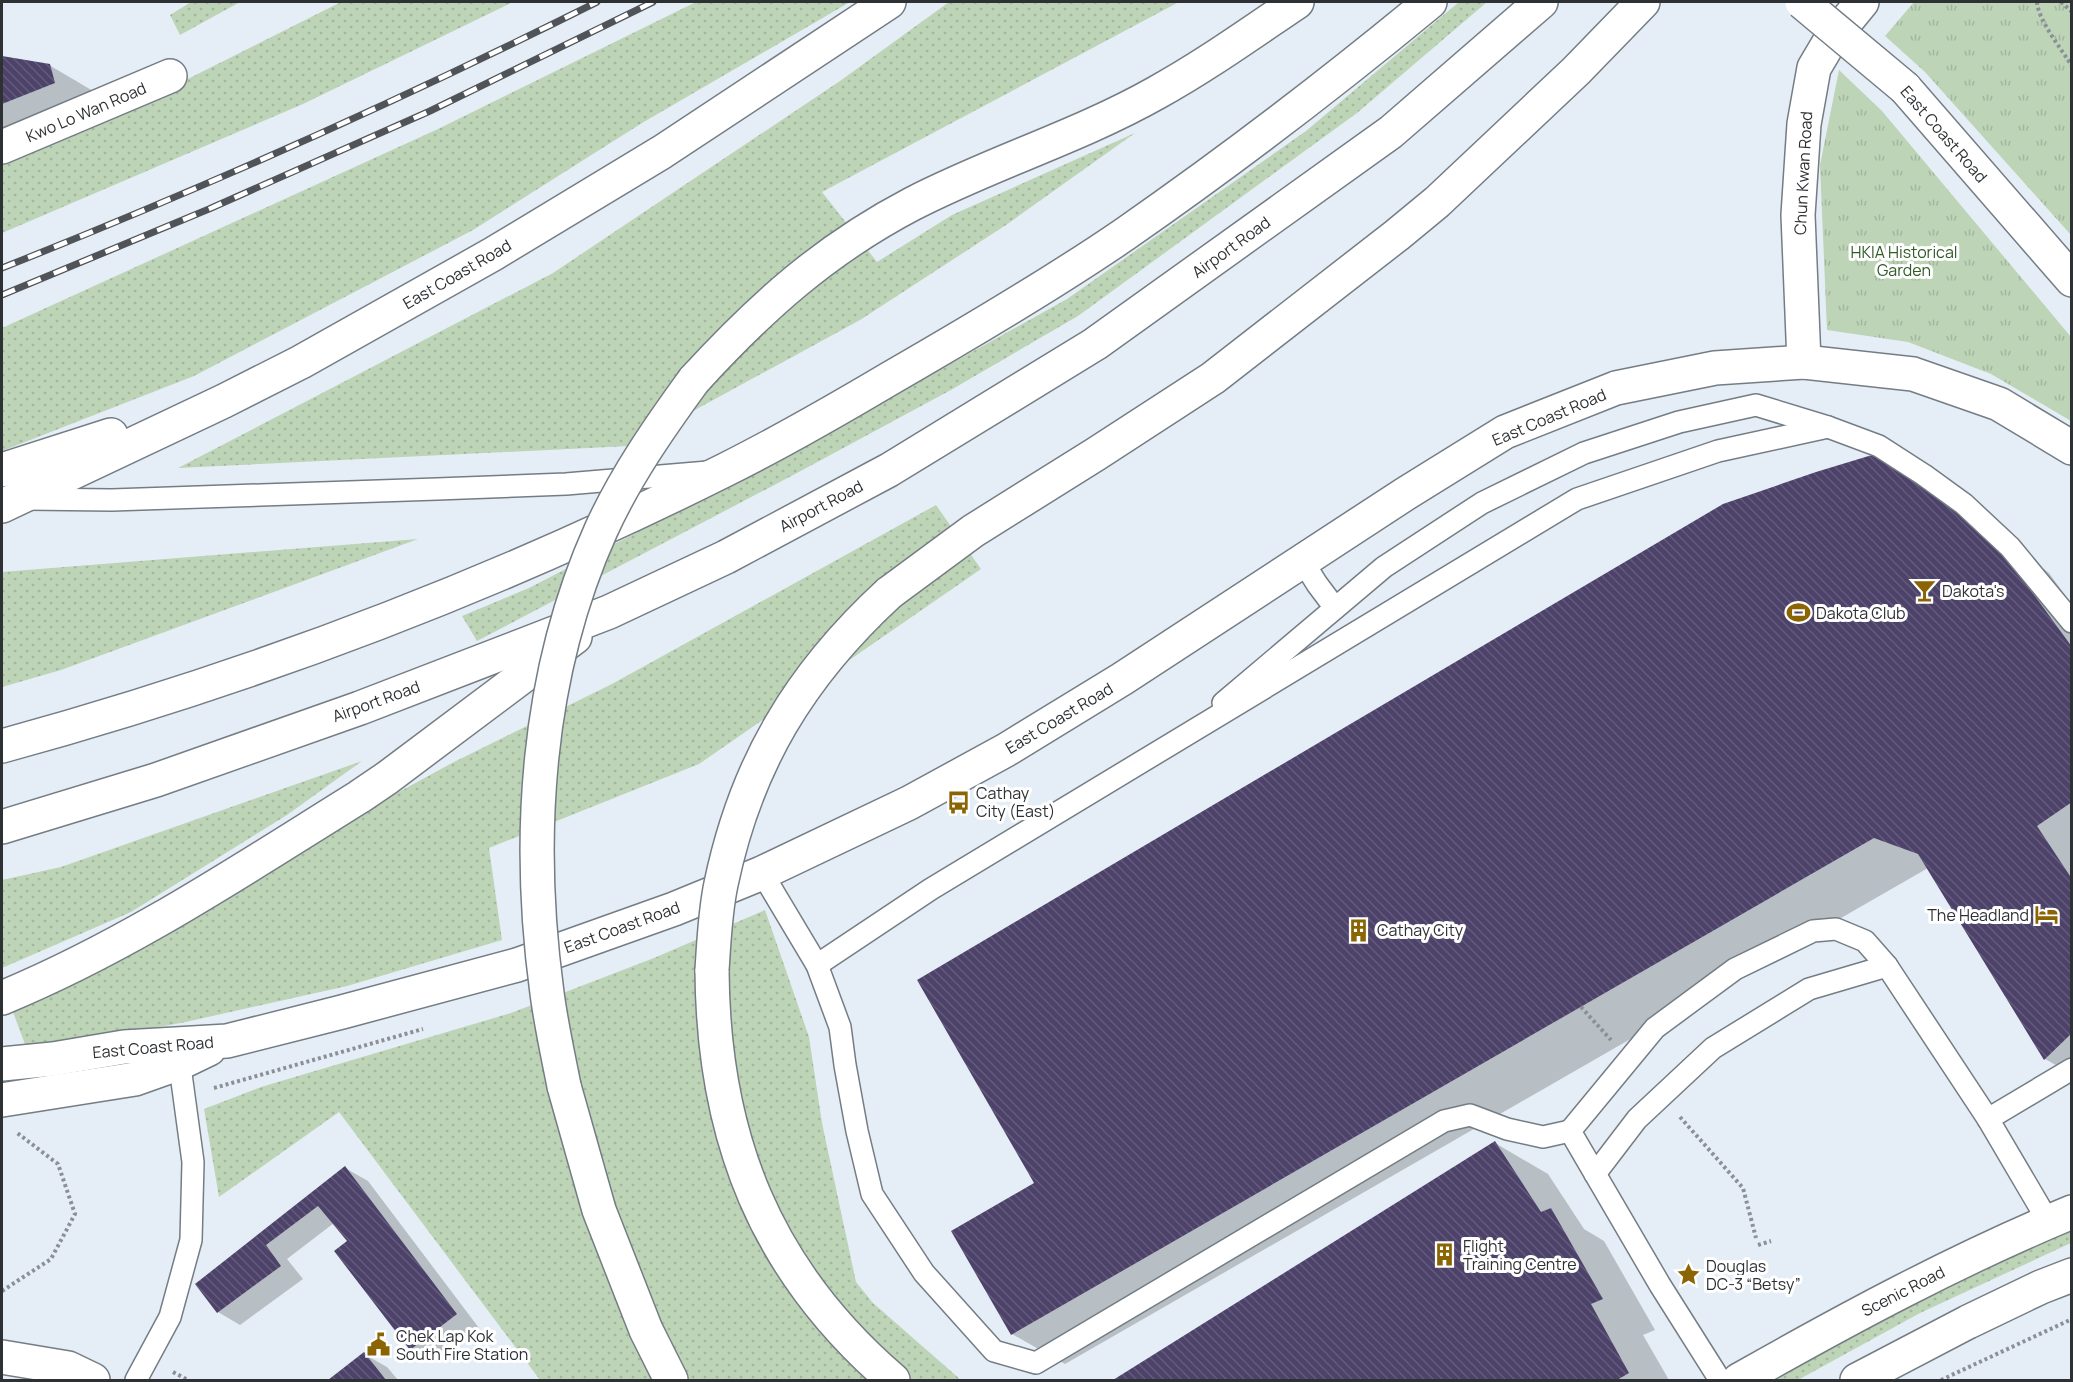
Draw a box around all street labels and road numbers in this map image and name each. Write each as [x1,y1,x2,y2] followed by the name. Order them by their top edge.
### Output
[22,77,150,147] street label: Kwo Lo Wan Road
[1896,81,1992,187] street label: East Coast Road
[1789,111,1817,235] street label: Chun Kwan Road
[1187,211,1275,283] street label: Airport Road
[399,234,515,314] street label: East Coast Road
[1489,383,1609,451] street label: East Coast Road
[775,475,867,537] street label: Airport Road
[329,675,423,727] street label: Airport Road
[1001,677,1117,759] street label: East Coast Road
[561,896,683,958] street label: East Coast Road
[91,1031,215,1063] street label: East Coast Road
[1858,1261,1948,1321] street label: Scenic Road

